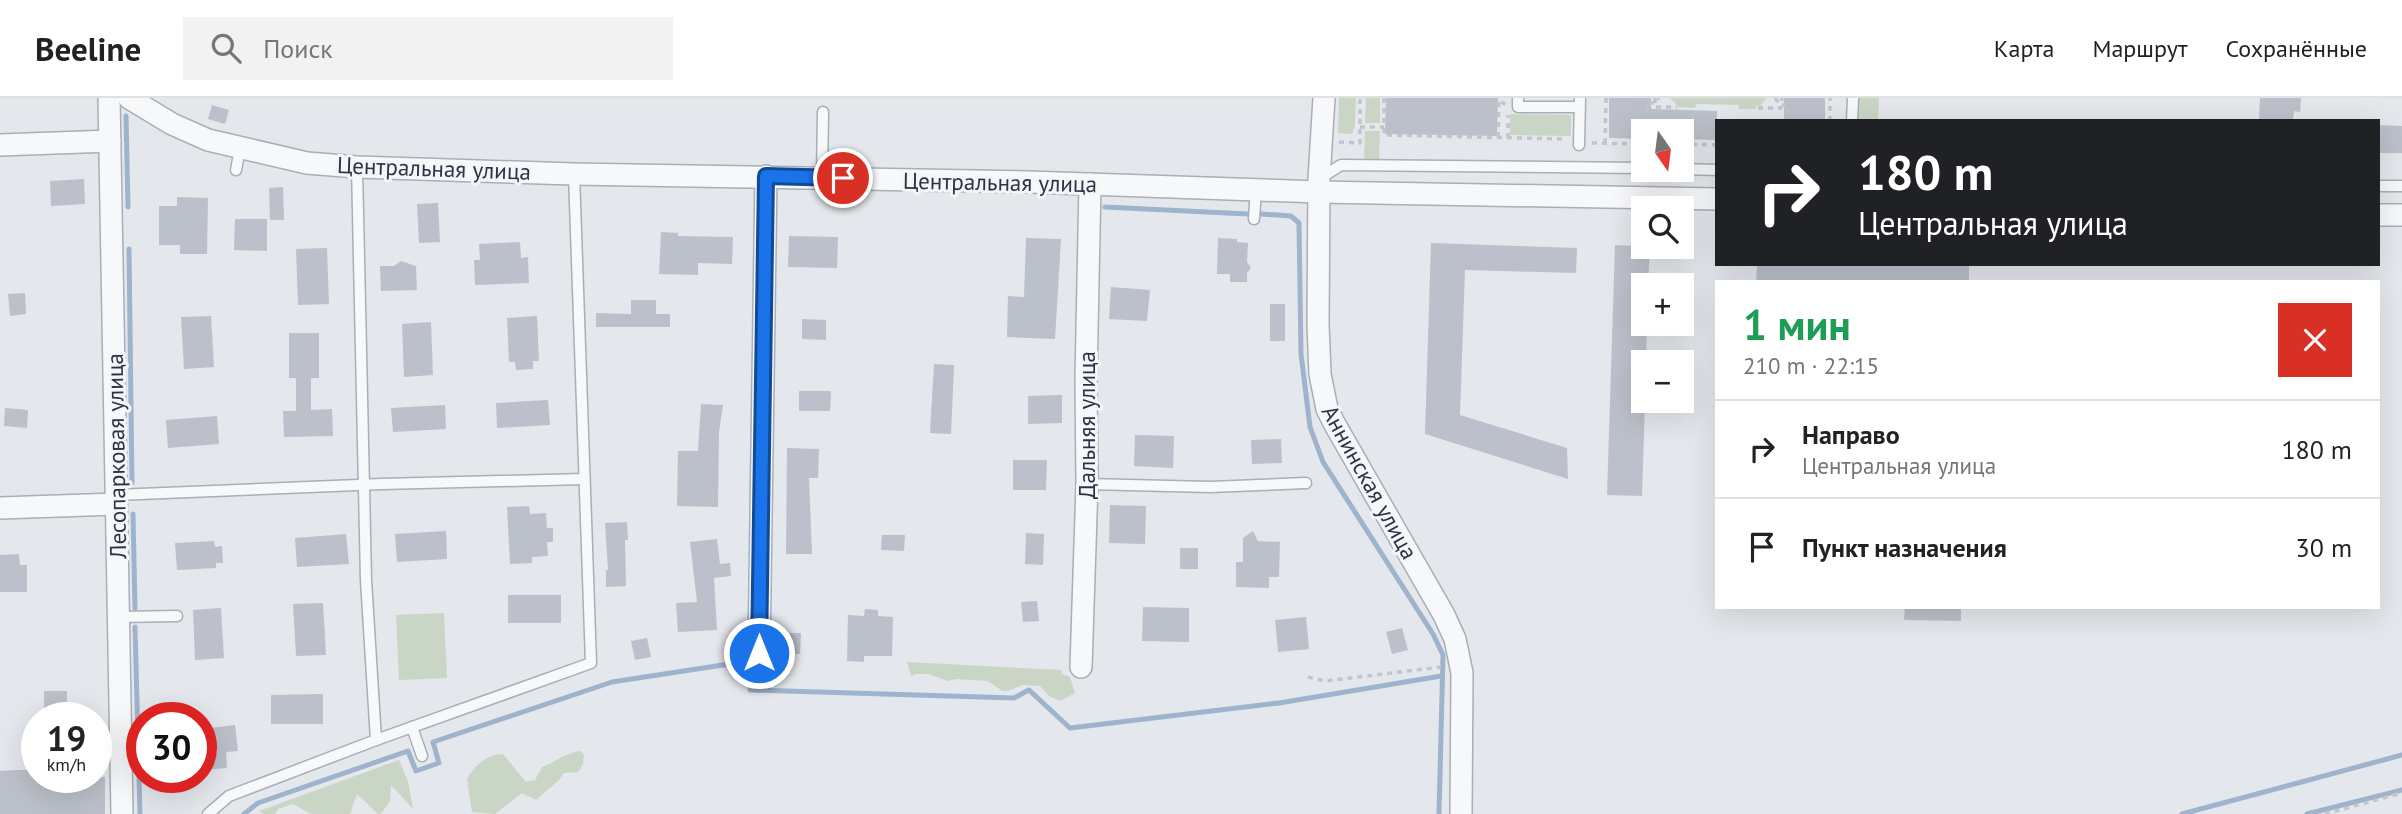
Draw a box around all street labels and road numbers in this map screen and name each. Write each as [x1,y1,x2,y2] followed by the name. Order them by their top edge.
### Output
[337,150,531,186] street label: Центральная улица
[903,166,1097,198] street label: Центральная улица
[1072,351,1101,499] street label: Дальняя улица
[100,353,132,560] street label: Лесопарковая улица
[1316,400,1424,564] street label: Аннинская улица

